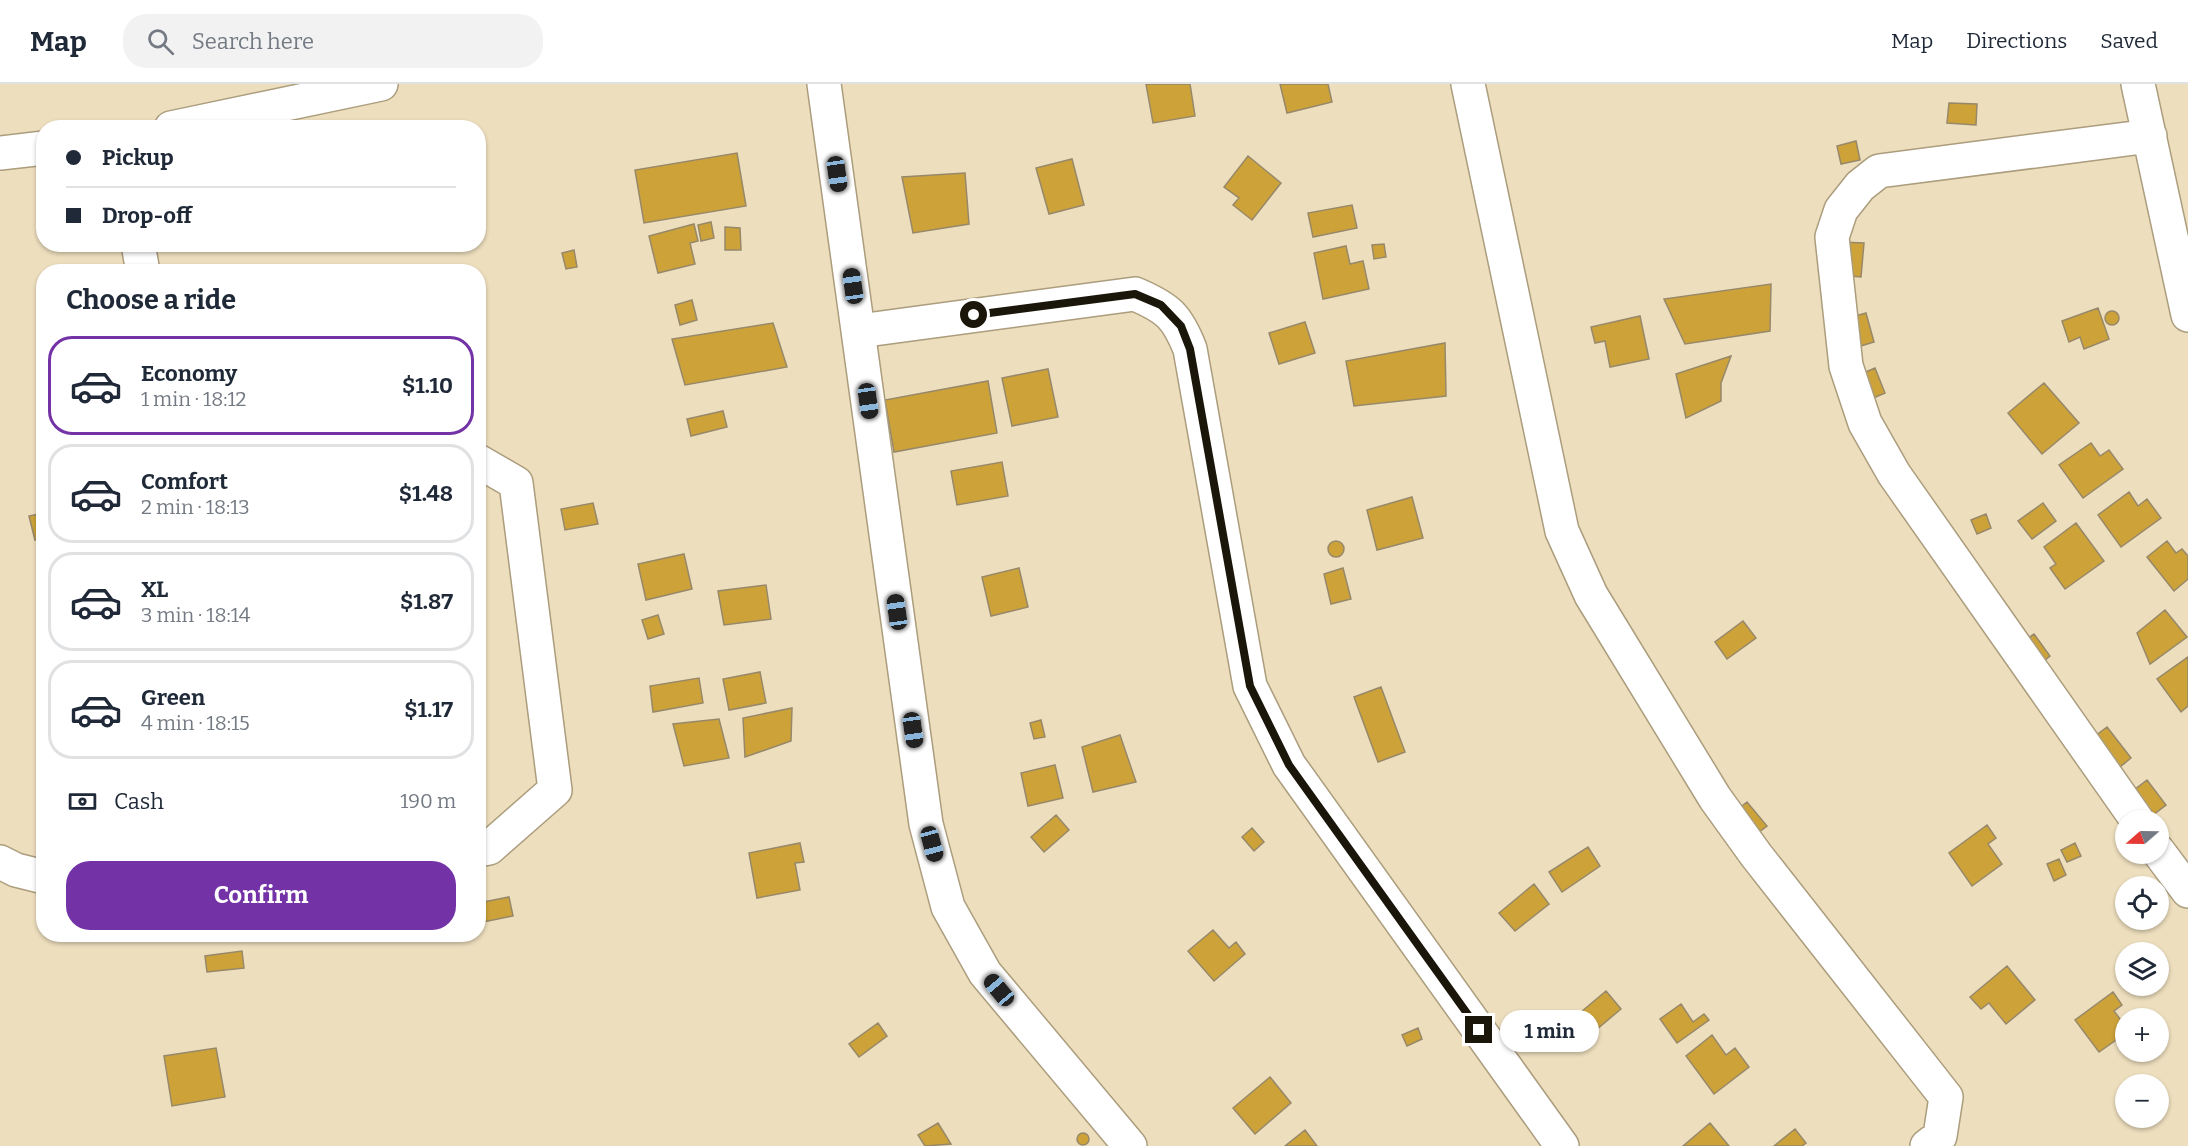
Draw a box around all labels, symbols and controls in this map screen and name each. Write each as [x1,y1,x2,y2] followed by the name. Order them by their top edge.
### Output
[123,14,543,68] search box
[30,25,87,58] text: Map
[144,25,177,58] icon: search
[192,28,314,55] text: Search here
[1891,28,1933,54] text: Map
[1966,28,2067,54] text: Directions
[2100,28,2158,54] text: Saved
[102,144,174,171] text: Pickup
[826,155,848,193] car
[102,202,192,229] text: Drop-off
[842,267,864,305] car
[66,284,236,316] text: Choose a ride
[960,301,987,328] route start
[69,359,123,413] icon: car
[141,360,237,387] text: Economy
[402,372,453,399] text: $1.10
[857,382,879,420] car
[141,387,246,411] text: 1 min · 18:12
[69,467,123,521] icon: car
[141,468,228,495] text: Comfort
[399,480,453,507] text: $1.48
[141,495,250,519] text: 2 min · 18:13
[69,575,123,629] icon: car
[141,576,168,603] text: XL
[400,588,453,615] text: $1.87
[886,593,908,631] car
[141,603,250,627] text: 3 min · 18:14
[69,683,123,737] icon: car
[141,684,205,711] text: Green
[404,696,453,723] text: $1.17
[141,711,250,735] text: 4 min · 18:15
[902,711,924,749] car
[66,785,99,818] icon: cash
[114,788,164,815] text: Cash
[400,789,456,813] text: 190 m
[2115,810,2169,864] north arrow
[2115,810,2169,1128] map controls
[919,824,945,864] car
[66,861,456,930] button: Confirm
[2115,876,2169,930] button: locate
[2115,942,2169,996] button: layers
[981,970,1017,1010] car
[2115,1008,2169,1062] button: +
[1500,1009,1599,1051] callout: 1 min
[1465,1016,1492,1043] route end
[1524,1019,1575,1043] text: 1 min
[2115,1074,2169,1128] button: −

